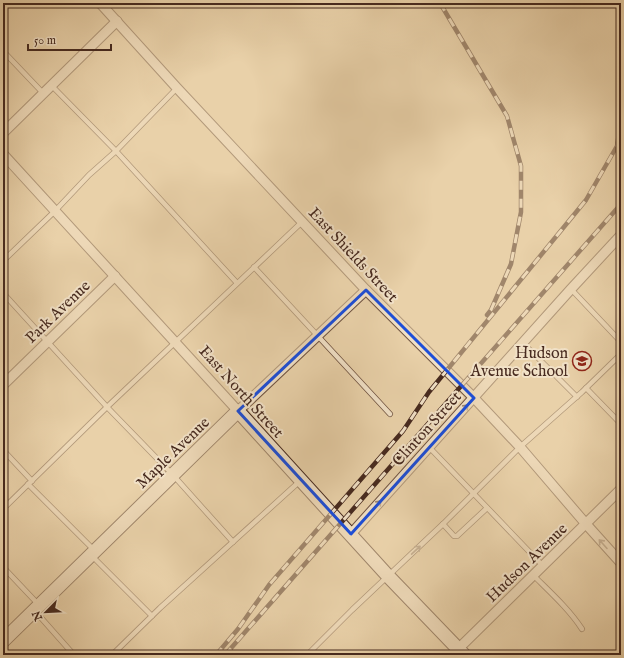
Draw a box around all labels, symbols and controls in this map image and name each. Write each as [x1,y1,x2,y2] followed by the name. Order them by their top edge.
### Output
[28,26,111,52] scale bar
[34,33,56,48] text: 50 m
[303,204,402,307] street label: East Shields Street
[22,276,95,348] street label: Park Avenue
[194,342,288,443] street label: East North Street
[470,344,569,382] place label: Hudson Avenue School
[571,350,593,372] school or university icon: Hudson Avenue School
[388,387,467,471] street label: Clinton Street
[459,404,469,414] one-way arrow
[132,413,214,493] street label: Maple Avenue
[372,500,381,511] one-way arrow
[483,520,572,607] street label: Hudson Avenue
[599,538,608,549] one-way arrow
[411,545,421,555] one-way arrow
[26,592,66,632] north arrow
[29,608,47,624] text: N

